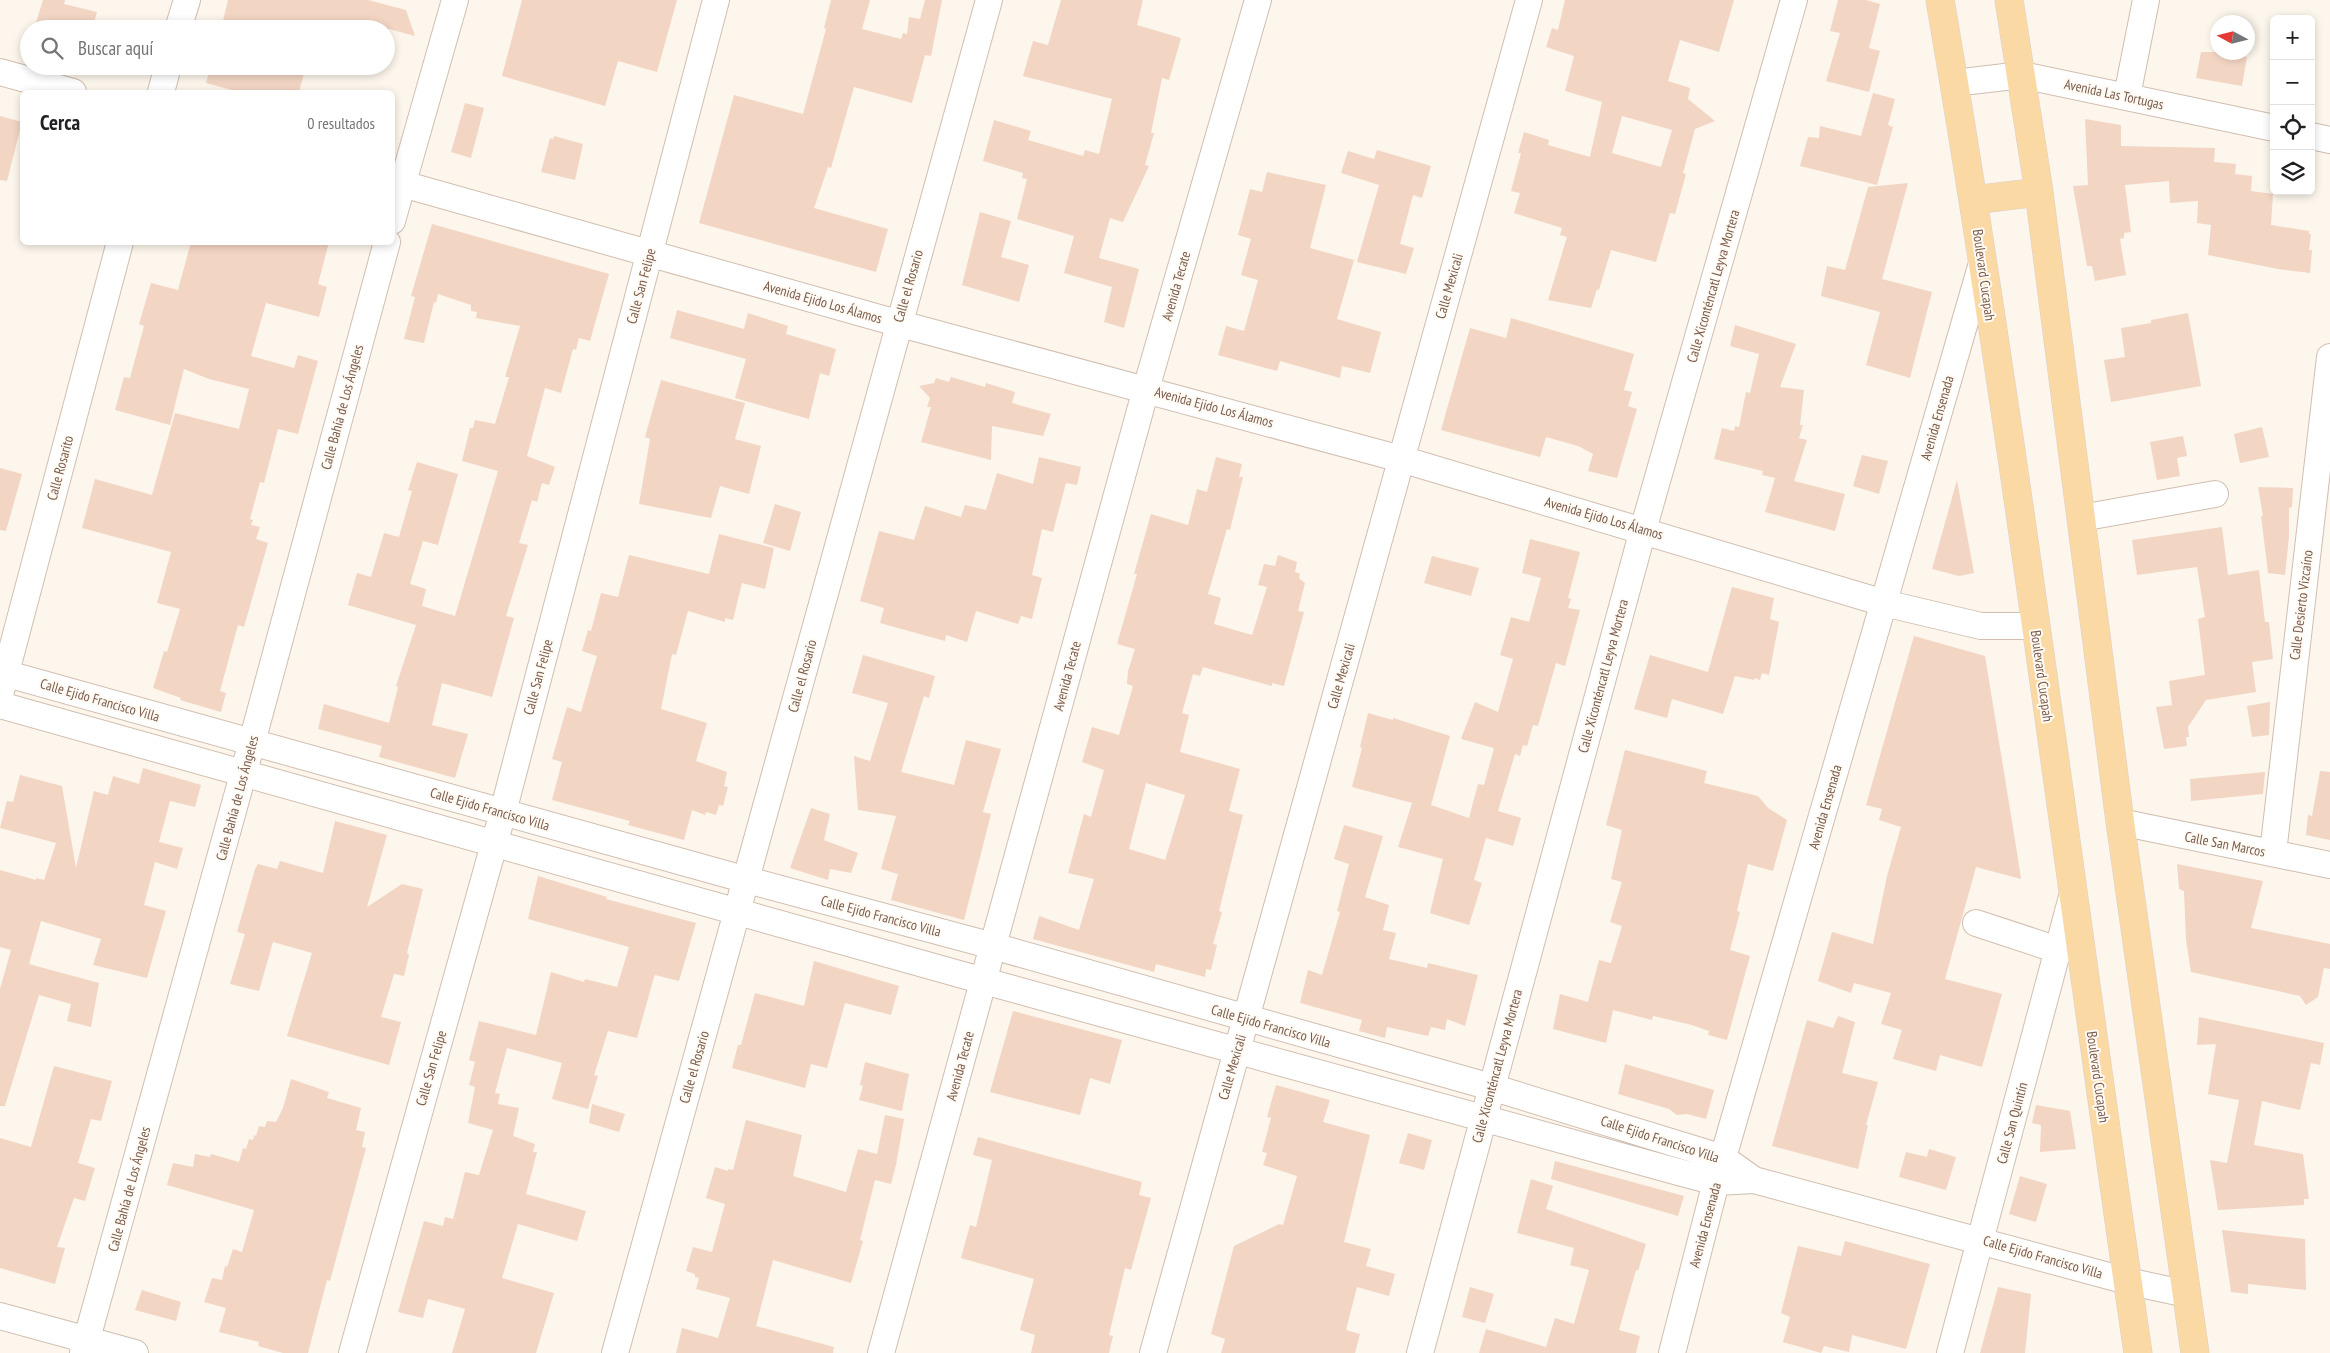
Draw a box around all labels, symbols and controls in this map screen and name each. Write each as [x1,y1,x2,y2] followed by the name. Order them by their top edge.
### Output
[2210,15,2255,60] north arrow
[2270,15,2315,195] map controls
[2270,15,2315,60] button: +
[20,20,395,75] search box
[38,34,66,62] icon: search
[78,36,153,60] text: Buscar aquí
[2270,60,2315,105] button: −
[2063,75,2166,113] street label: Avenida Las Tortugas
[2270,105,2315,150] button: locate
[40,109,80,136] text: Cerca
[307,113,375,133] text: 0 resultados
[2270,150,2315,195] button: layers
[1683,207,1743,365] street label: Calle Xiconténcatl Leyva Mortera
[1969,228,1999,322] street label: Boulevard Cucapah
[622,246,660,326] street label: Calle San Felipe
[889,248,927,324] street label: Calle el Rosario
[1158,249,1195,323] street label: Avenida Tecate
[1431,251,1467,321] street label: Calle Mexicali
[762,276,885,328] street label: Avenida Ejido Los Álamos
[317,342,367,472] street label: Calle Bahía de Los Ángeles
[1916,374,1958,462] street label: Avenida Ensenada
[1153,382,1276,432] street label: Avenida Ejido Los Álamos
[43,434,77,502] street label: Calle Rosarito
[1543,492,1666,544] street label: Avenida Ejido Los Álamos
[2285,549,2317,661] street label: Calle Desierto Vizcaíno
[1574,597,1632,755] street label: Calle Xiconténcatl Leyva Mortera
[2027,629,2057,723] street label: Boulevard Cucapah
[519,637,557,717] street label: Calle San Felipe
[784,638,820,714] street label: Calle el Rosario
[1049,639,1085,713] street label: Avenida Tecate
[1323,641,1359,711] street label: Calle Mexicali
[38,674,162,726] street label: Calle Ejido Francisco Villa
[212,733,262,863] street label: Calle Bahía de Los Ángeles
[1804,763,1846,851] street label: Avenida Ensenada
[428,783,552,835] street label: Calle Ejido Francisco Villa
[2183,827,2267,861] street label: Calle San Marcos
[819,891,943,941] street label: Calle Ejido Francisco Villa
[1468,987,1526,1145] street label: Calle Xiconténcatl Leyva Mortera
[1209,1000,1333,1052] street label: Calle Ejido Francisco Villa
[412,1028,450,1108] street label: Calle San Felipe
[675,1029,713,1105] street label: Calle el Rosario
[942,1029,978,1103] street label: Avenida Tecate
[2083,1030,2113,1124] street label: Boulevard Cucapah
[1214,1032,1250,1102] street label: Calle Mexicali
[1992,1080,2032,1166] street label: Calle San Quintín
[1599,1111,1721,1167] street label: Calle Ejido Francisco Villa
[104,1124,154,1254] street label: Calle Bahía de Los Ángeles
[1685,1181,1725,1269] street label: Avenida Ensenada
[1981,1231,2105,1283] street label: Calle Ejido Francisco Villa

